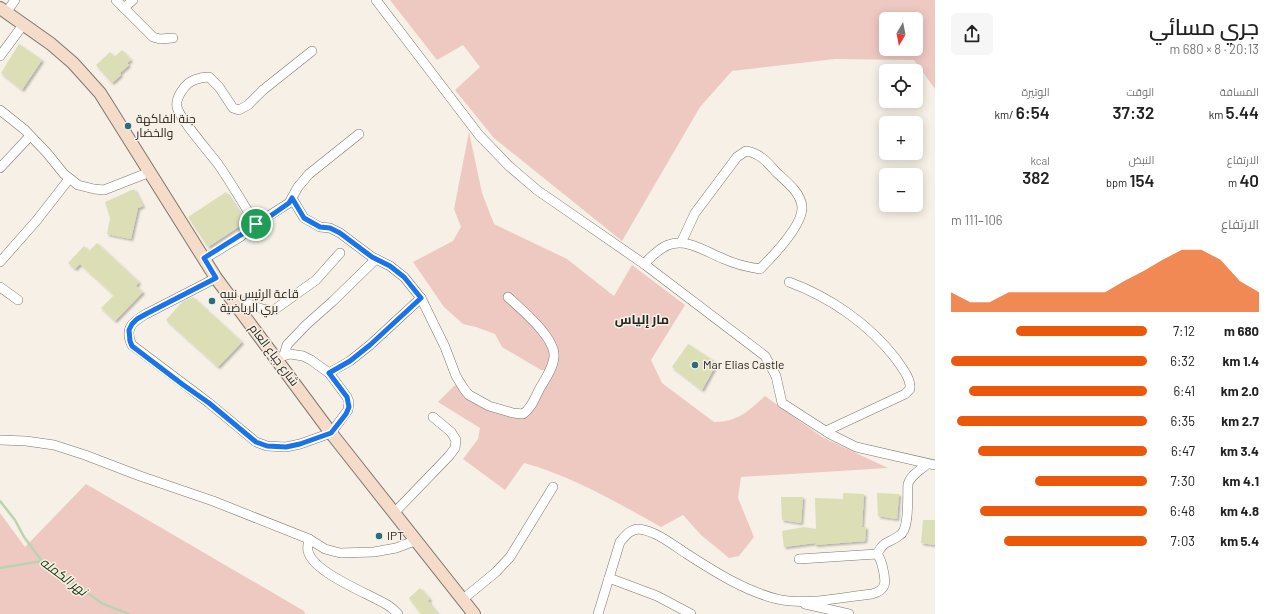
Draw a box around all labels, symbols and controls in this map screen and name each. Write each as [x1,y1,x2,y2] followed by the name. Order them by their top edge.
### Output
[879,12,923,56] north arrow
[879,12,923,212] map controls
[951,13,993,55] button: share
[1149,13,1259,39] text: جري مسائي
[1169,41,1259,57] text: 20:13 · 8 × 680 m
[879,64,923,108] button: locate
[1021,85,1050,98] text: الوتيرة
[1126,85,1154,98] text: الوقت
[1220,85,1259,98] text: المسافة
[1016,102,1050,122] text: 6:54
[1113,102,1154,122] text: 37:32
[1225,102,1259,122] text: 5.44
[994,108,1016,121] text: /km
[1209,108,1225,121] text: km
[135,111,196,140] place label: جنة الفاكهة والخضار
[879,116,923,160] button: +
[123,121,133,131] marker: جنة الفاكهة والخضار
[1128,153,1154,166] text: النبض
[1227,153,1259,166] text: الارتفاع
[1030,154,1050,167] text: kcal
[1022,167,1050,187] text: 382
[879,168,923,212] button: −
[1129,170,1154,190] text: 154
[1239,170,1259,190] text: 40
[1106,176,1129,189] text: bpm
[1228,176,1239,189] text: m
[239,207,273,241] pin
[951,212,1003,228] text: 106–111 m
[245,213,267,235] icon: arrive
[1221,216,1259,232] text: الارتفاع
[220,286,299,318] place label: قاعة الرئيس نبيه بري الرياضية
[207,296,217,306] marker: قاعة الرئيس نبيه بري الرياضية
[615,311,669,328] district label: مار إلياس
[245,321,303,389] street label: شارع جباع العام
[1173,323,1195,339] text: 7:12
[1224,323,1259,339] text: 680 m
[1170,353,1195,369] text: 6:32
[1223,353,1259,369] text: 1.4 km
[703,357,784,371] place label: Mar Elias Castle
[690,360,700,370] marker: Mar Elias Castle
[1173,383,1195,399] text: 6:41
[1221,383,1259,399] text: 2.0 km
[1171,413,1195,429] text: 6:35
[1221,413,1259,429] text: 2.7 km
[1171,443,1195,459] text: 6:47
[1220,443,1259,459] text: 3.4 km
[1170,473,1195,489] text: 7:30
[1223,473,1259,489] text: 4.1 km
[1170,503,1195,519] text: 6:48
[1220,503,1259,519] text: 4.8 km
[387,528,404,542] place label: IPT
[374,531,384,541] marker: IPT
[1170,533,1195,549] text: 7:03
[1220,533,1259,549] text: 5.4 km
[37,553,92,600] water label: نهر الكمله

